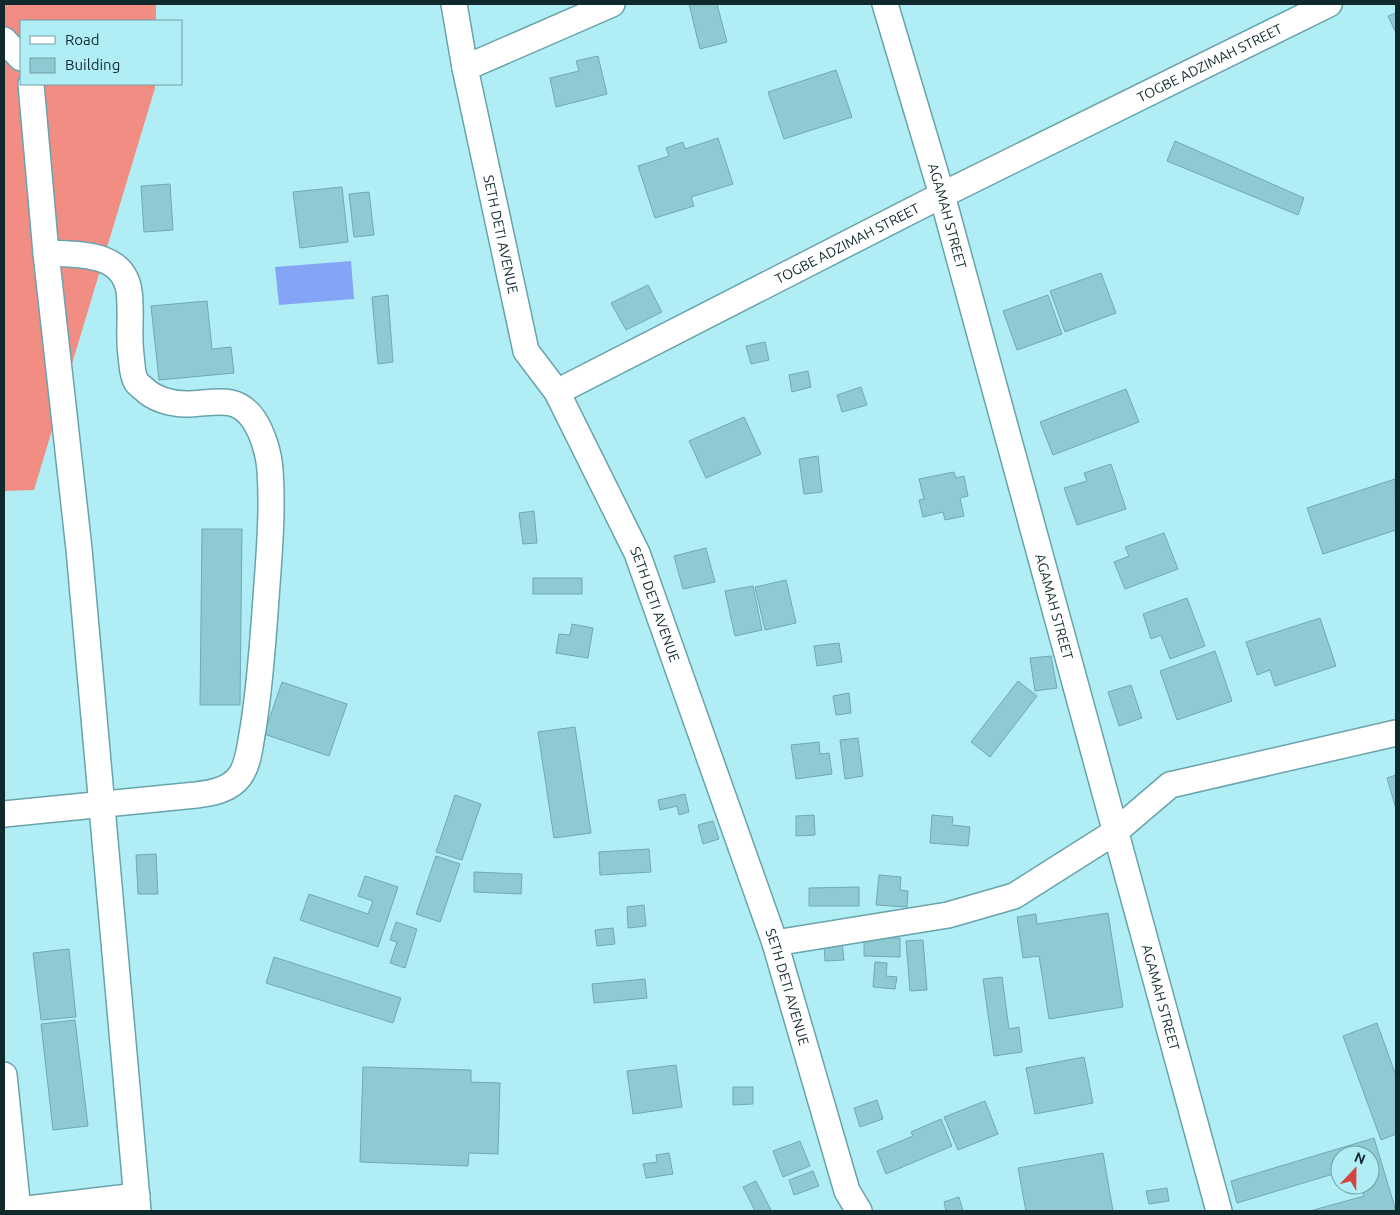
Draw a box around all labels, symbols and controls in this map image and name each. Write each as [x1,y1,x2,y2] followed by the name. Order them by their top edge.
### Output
[20,20,182,85] legend
[1134,20,1285,105] street label: TOGBE ADZIMAH STREET
[65,31,100,48] text: Road
[65,56,120,73] text: Building
[925,161,970,271] street label: AGAMAH STREET
[480,173,521,295] street label: SETH DETI AVENUE
[772,200,922,287] street label: TOGBE ADZIMAH STREET
[627,544,683,664] street label: SETH DETI AVENUE
[1032,552,1076,662] street label: AGAMAH STREET
[763,926,812,1047] street label: SETH DETI AVENUE
[1139,943,1183,1052] street label: AGAMAH STREET
[1330,1145,1380,1195] north arrow
[1352,1149,1368,1167] text: N

